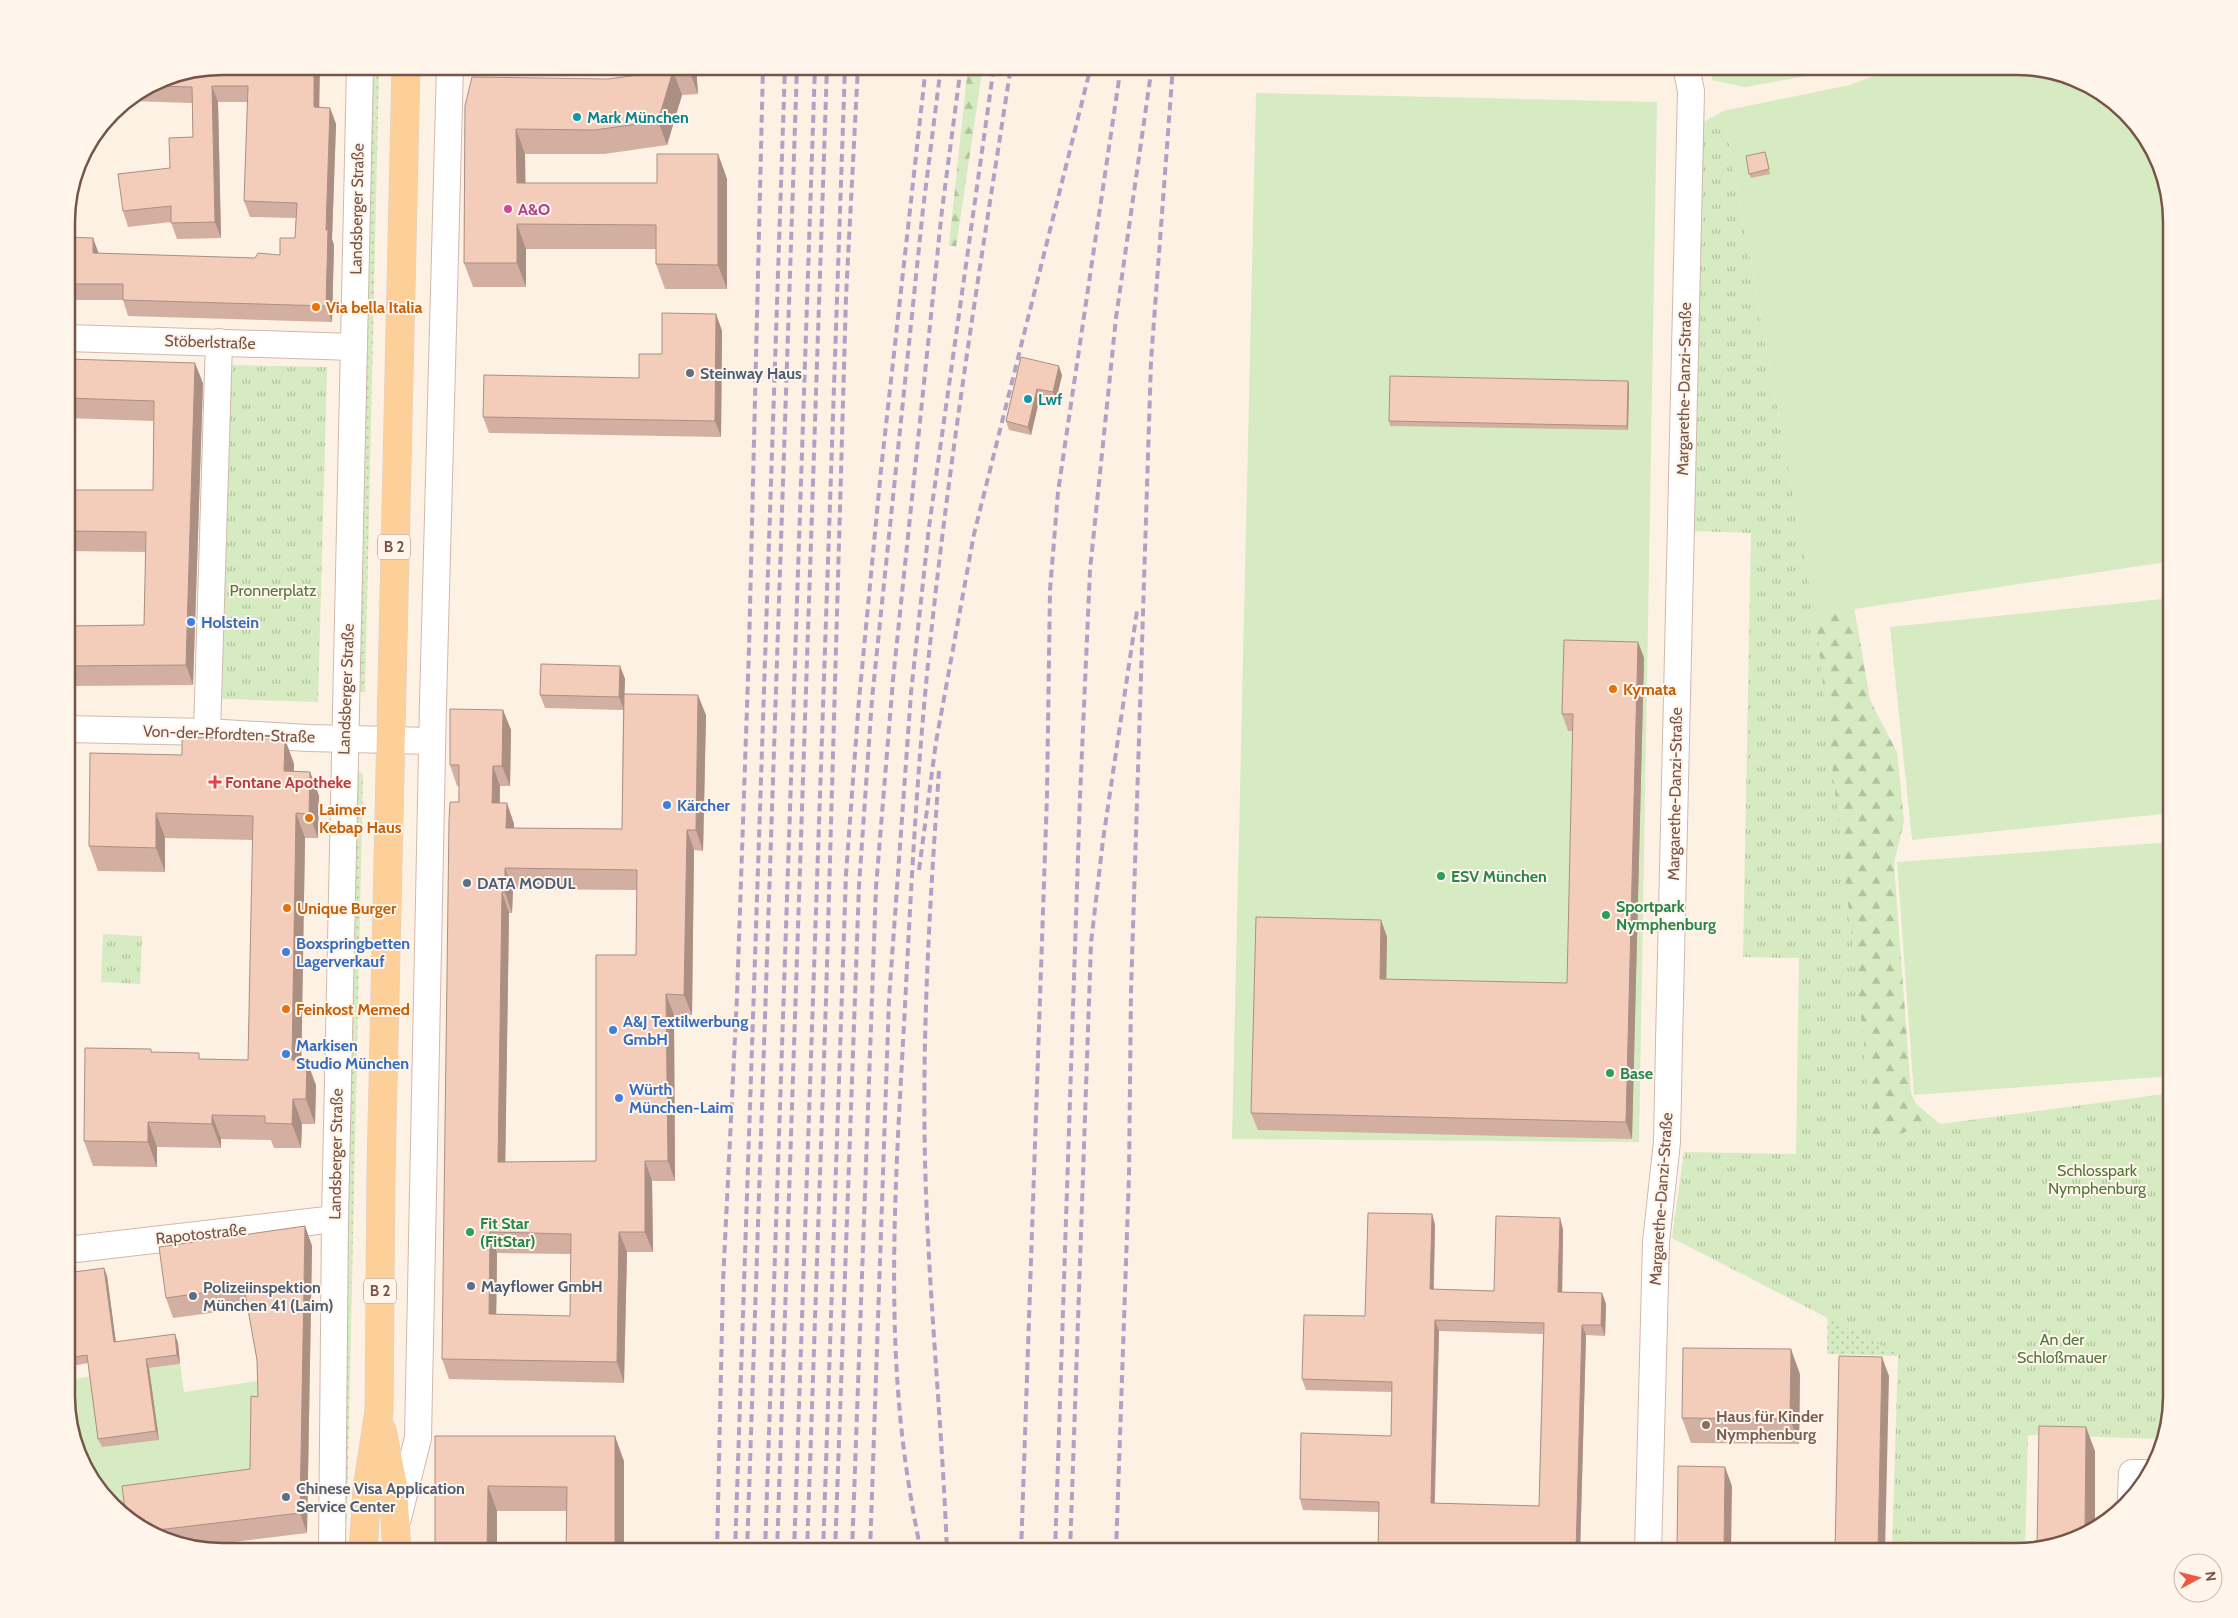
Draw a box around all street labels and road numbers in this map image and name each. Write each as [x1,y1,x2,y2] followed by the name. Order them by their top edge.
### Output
[346,143,368,275] street label: Landsberger Straße
[1673,302,1695,476] street label: Margarethe-Danzi-Straße
[164,331,256,353] street label: Stöberlstraße
[378,534,410,560] road number: B 2
[334,623,358,755] street label: Landsberger Straße
[1664,707,1686,881] street label: Margarethe-Danzi-Straße
[143,722,315,746] street label: Von-der-Pfordten-Straße
[325,1088,347,1220] street label: Landsberger Straße
[1645,1112,1677,1286] street label: Margarethe-Danzi-Straße
[155,1220,247,1248] street label: Rapotostraße
[364,1278,396,1304] road number: B 2

